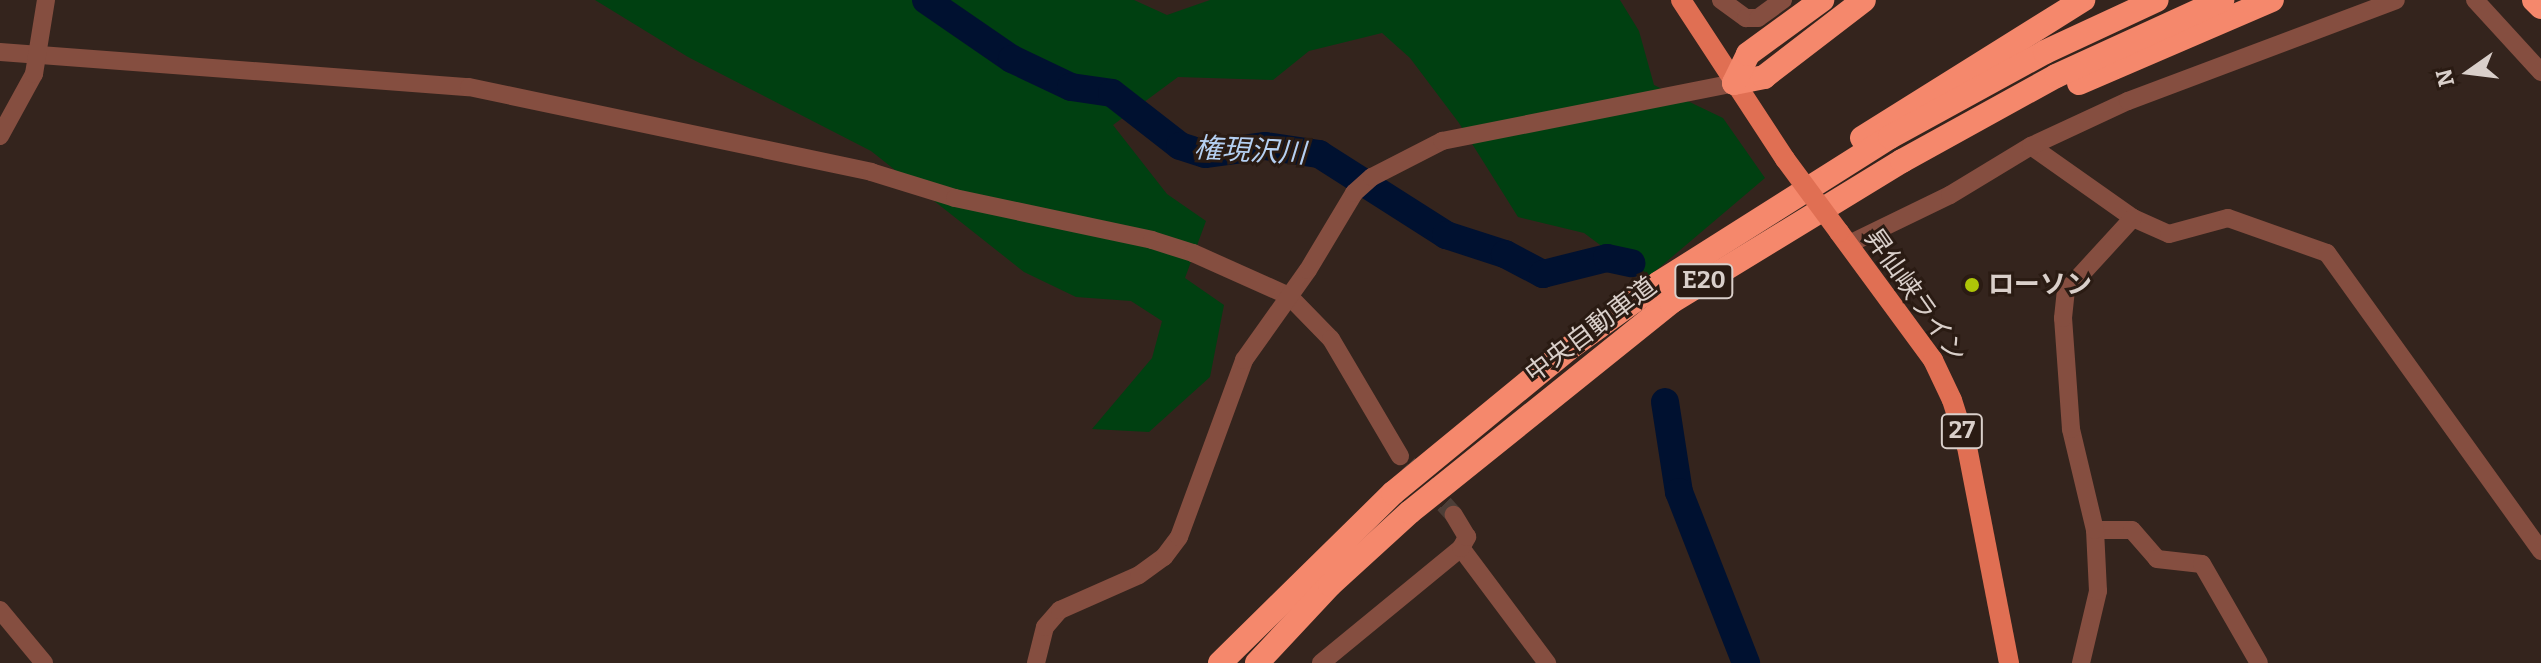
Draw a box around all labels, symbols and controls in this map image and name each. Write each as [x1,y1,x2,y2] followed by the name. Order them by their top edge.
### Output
[2429,32,2509,112] north arrow
[2430,66,2460,89] text: N
[1193,131,1307,171] water label: 権現沢川
[1857,223,1973,369] street label: 昇仙峡ライン
[1674,261,1734,301] road number: E20
[1988,269,2092,301] place label: ローソン
[1519,271,1663,389] street label: 中央自動車道
[1963,276,1981,294] marker: ローソン
[1940,411,1984,451] road number: 27

